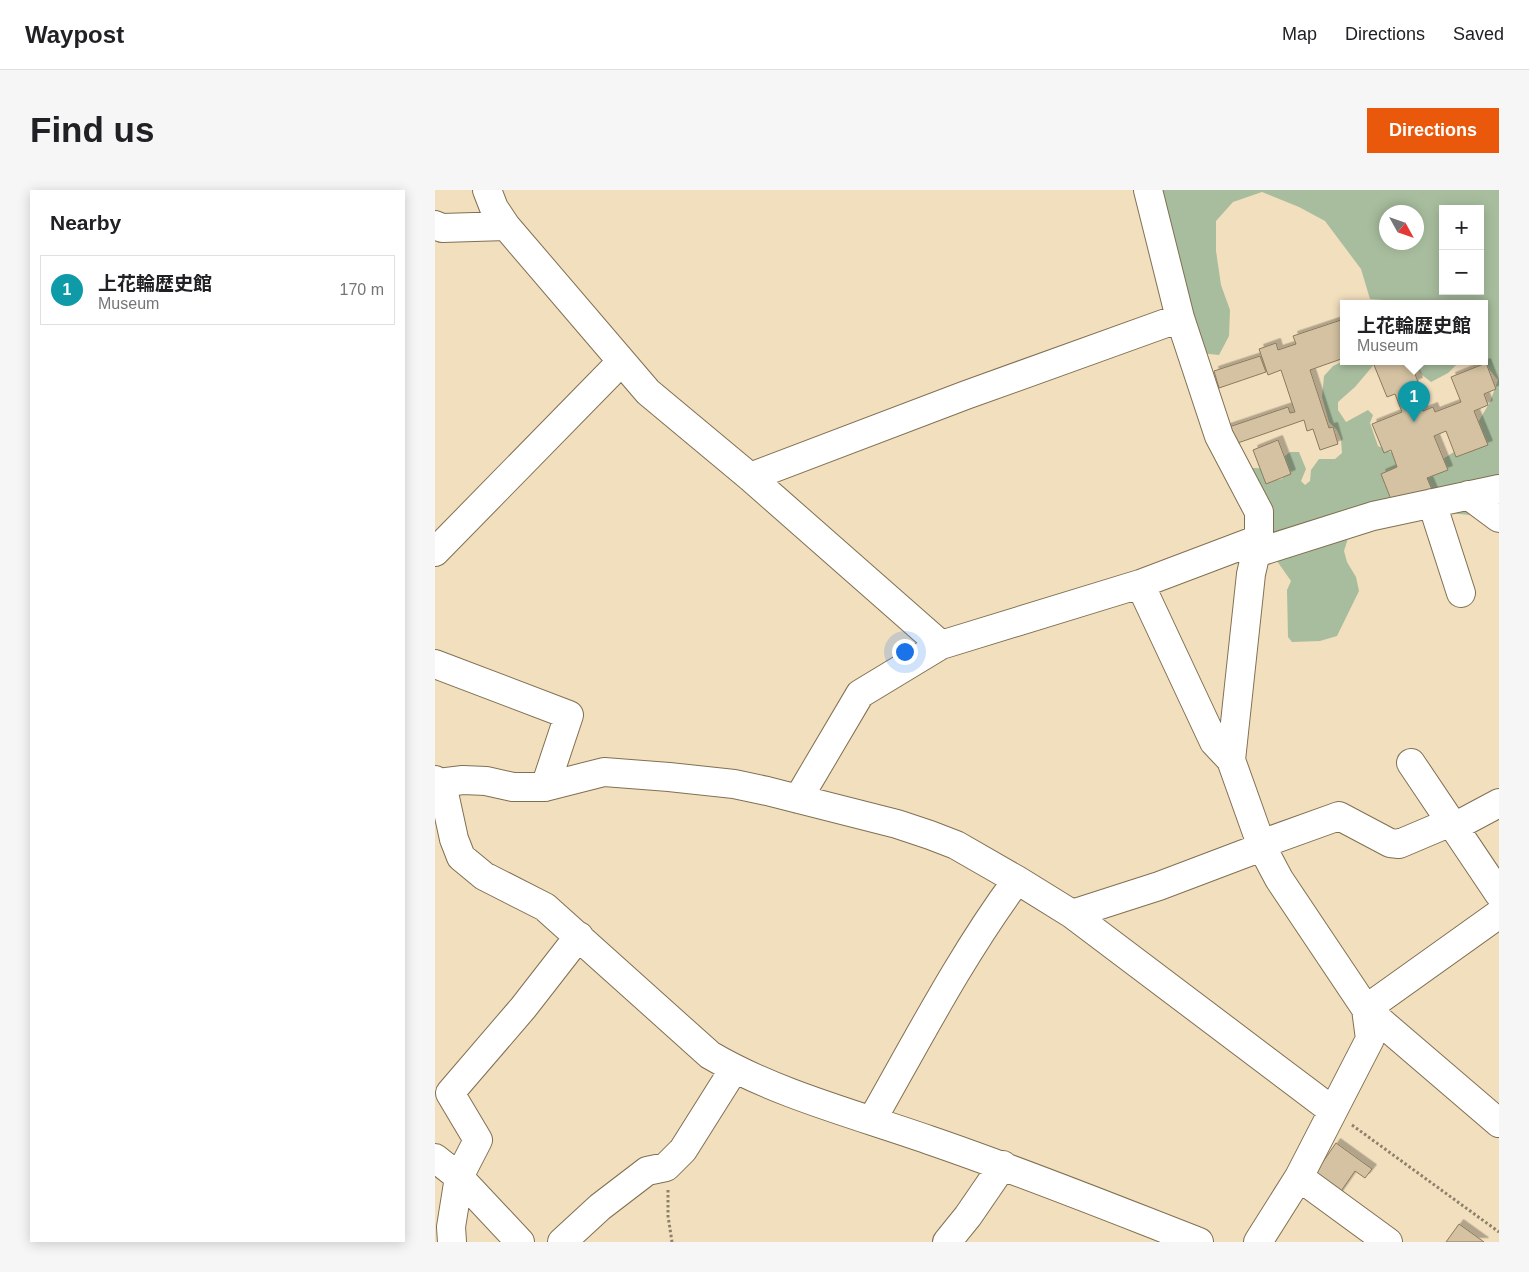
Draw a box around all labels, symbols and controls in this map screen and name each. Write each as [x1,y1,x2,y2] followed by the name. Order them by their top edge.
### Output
[25,21,124,48] text: Waypost
[1282,24,1317,44] text: Map
[1345,24,1425,44] text: Directions
[1453,24,1504,44] text: Saved
[1367,108,1499,153] button: Directions
[30,110,154,149] text: Find us
[1379,205,1424,250] north arrow
[1439,205,1484,295] map controls
[1439,205,1484,250] button: +
[50,211,121,234] text: Nearby
[1439,250,1484,295] button: −
[98,273,212,294] text: 上花輪歴史館
[63,281,71,298] text: 1
[340,281,384,298] text: 170 m
[98,295,159,312] text: Museum
[1340,300,1488,365] popup
[1357,315,1471,336] text: 上花輪歴史館
[1357,337,1418,354] text: Museum
[1398,381,1430,422] pin: 1
[892,639,918,665] your location

